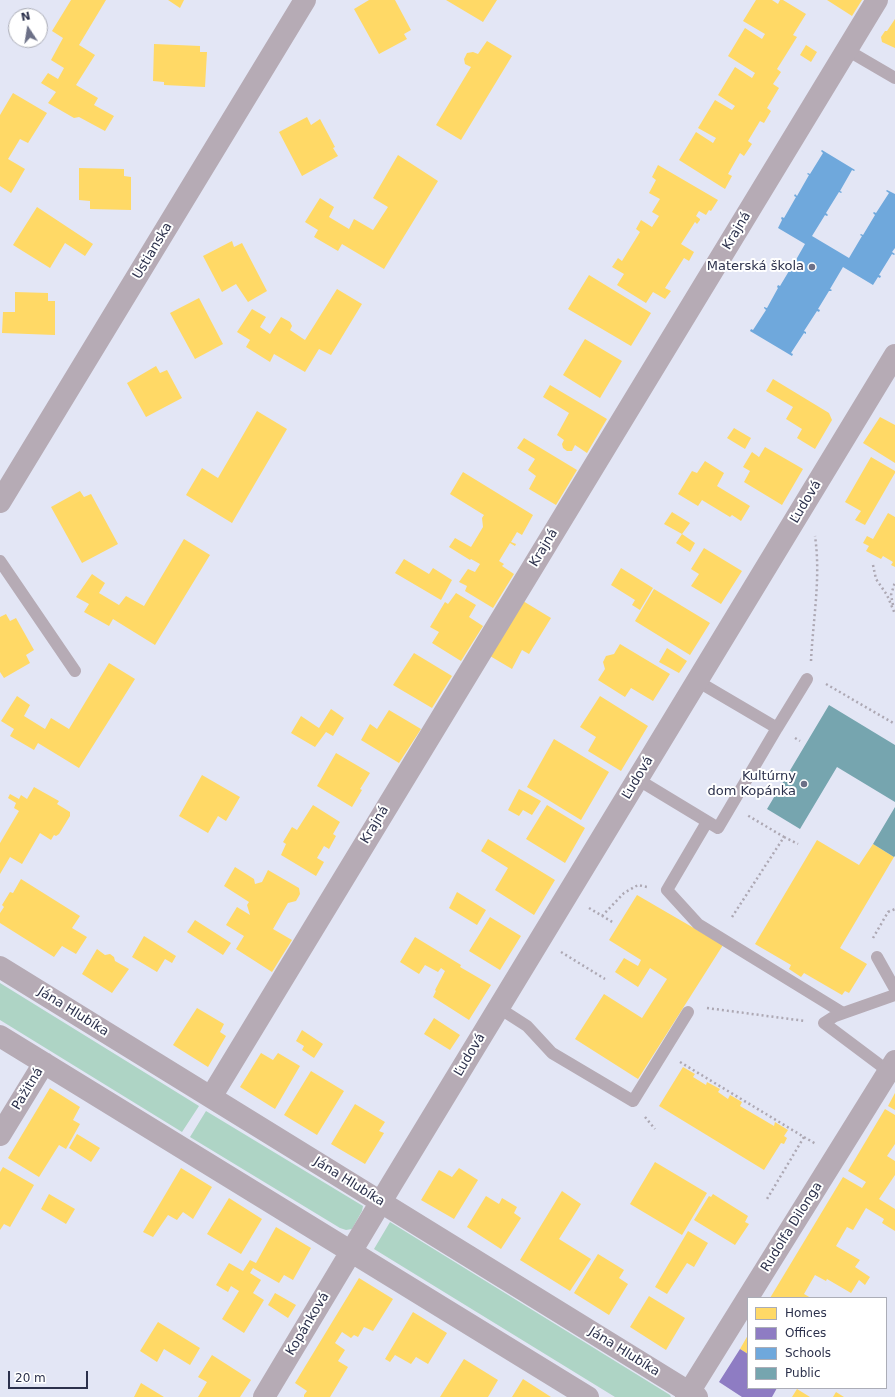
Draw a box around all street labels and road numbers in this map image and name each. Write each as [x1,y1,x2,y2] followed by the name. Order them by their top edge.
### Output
[720,209,754,253] street label: Krajná
[130,220,176,282] street label: Ustianska
[787,478,825,526] street label: Ľudová
[527,526,561,570] street label: Krajná
[619,754,657,802] street label: Ľudová
[358,803,392,847] street label: Krajná
[35,984,111,1040] street label: Jána Hlubíka
[451,1031,489,1079] street label: Ľudová
[9,1065,47,1113] street label: Pažitná
[311,1154,387,1210] street label: Jána Hlubíka
[758,1179,826,1275] street label: Rudolfa Dilonga
[283,1290,333,1358] street label: Kopánková
[586,1324,662,1380] street label: Jána Hlubíka

